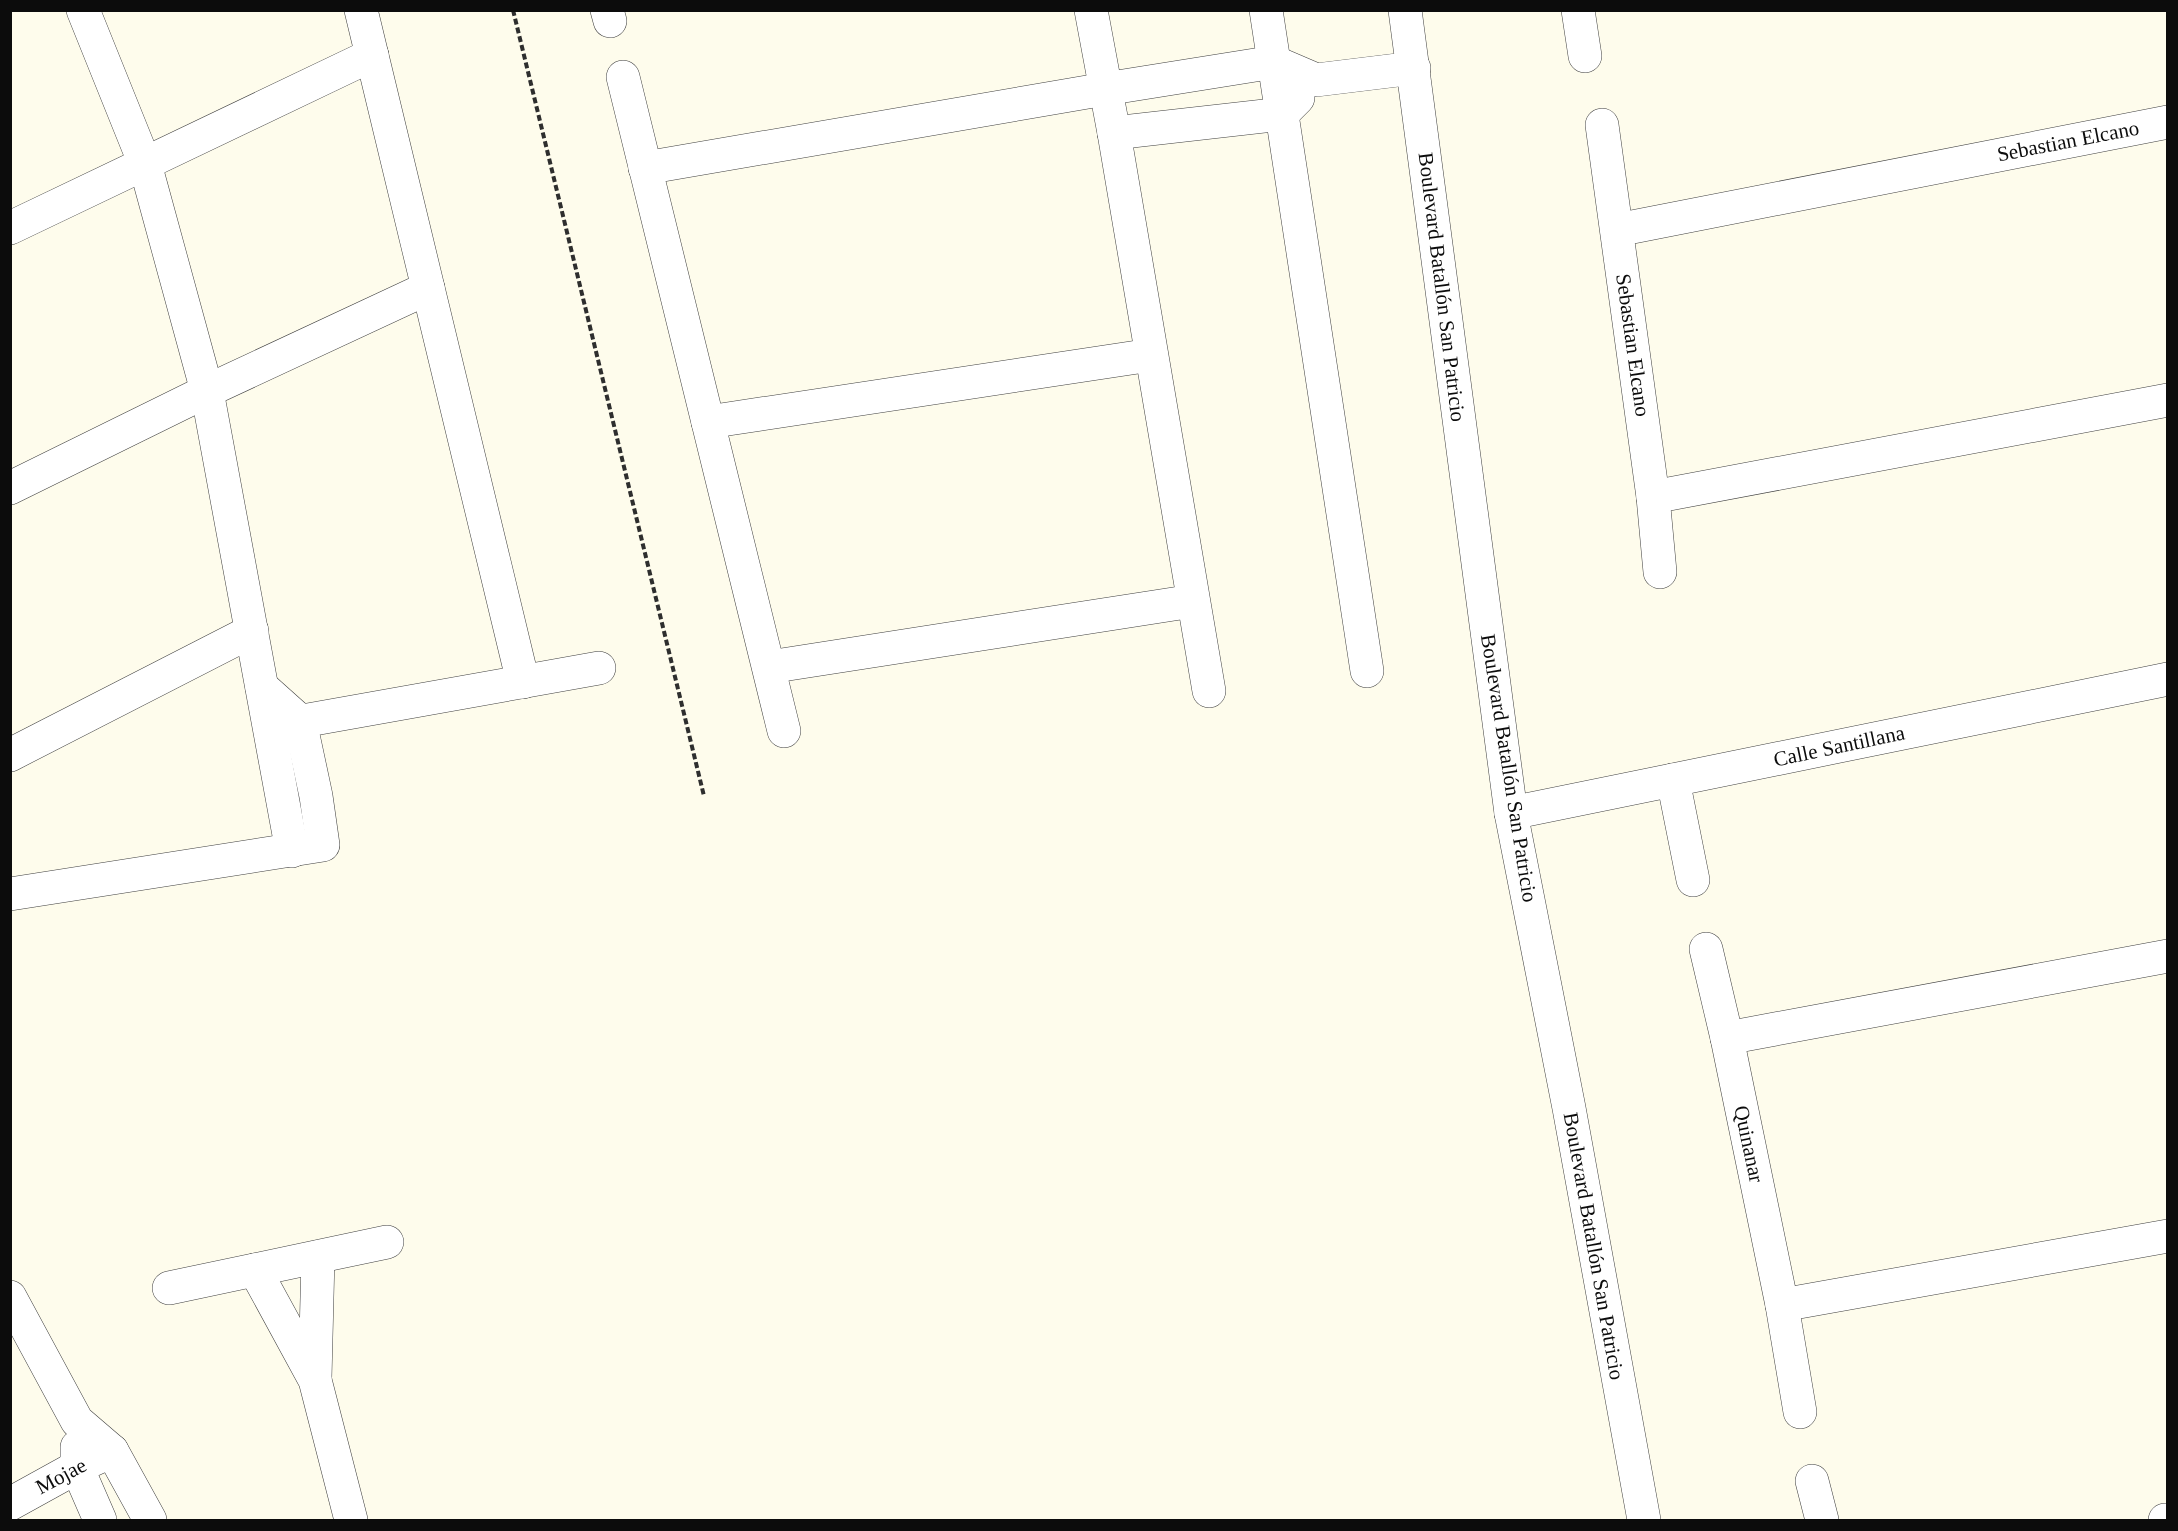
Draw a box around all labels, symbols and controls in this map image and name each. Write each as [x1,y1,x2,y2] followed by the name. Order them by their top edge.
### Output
[1995,115,2141,167] street label: Sebastian Elcano
[1414,151,1470,423] street label: Boulevard Batallón San Patricio
[1611,272,1655,418] street label: Sebastian Elcano
[1476,632,1542,904] street label: Boulevard Batallón San Patricio
[1771,720,1907,772] street label: Calle Santillana
[1729,1103,1769,1185] street label: Quinanar
[1559,1110,1629,1382] street label: Boulevard Batallón San Patricio
[32,1453,90,1499] street label: Mojae

